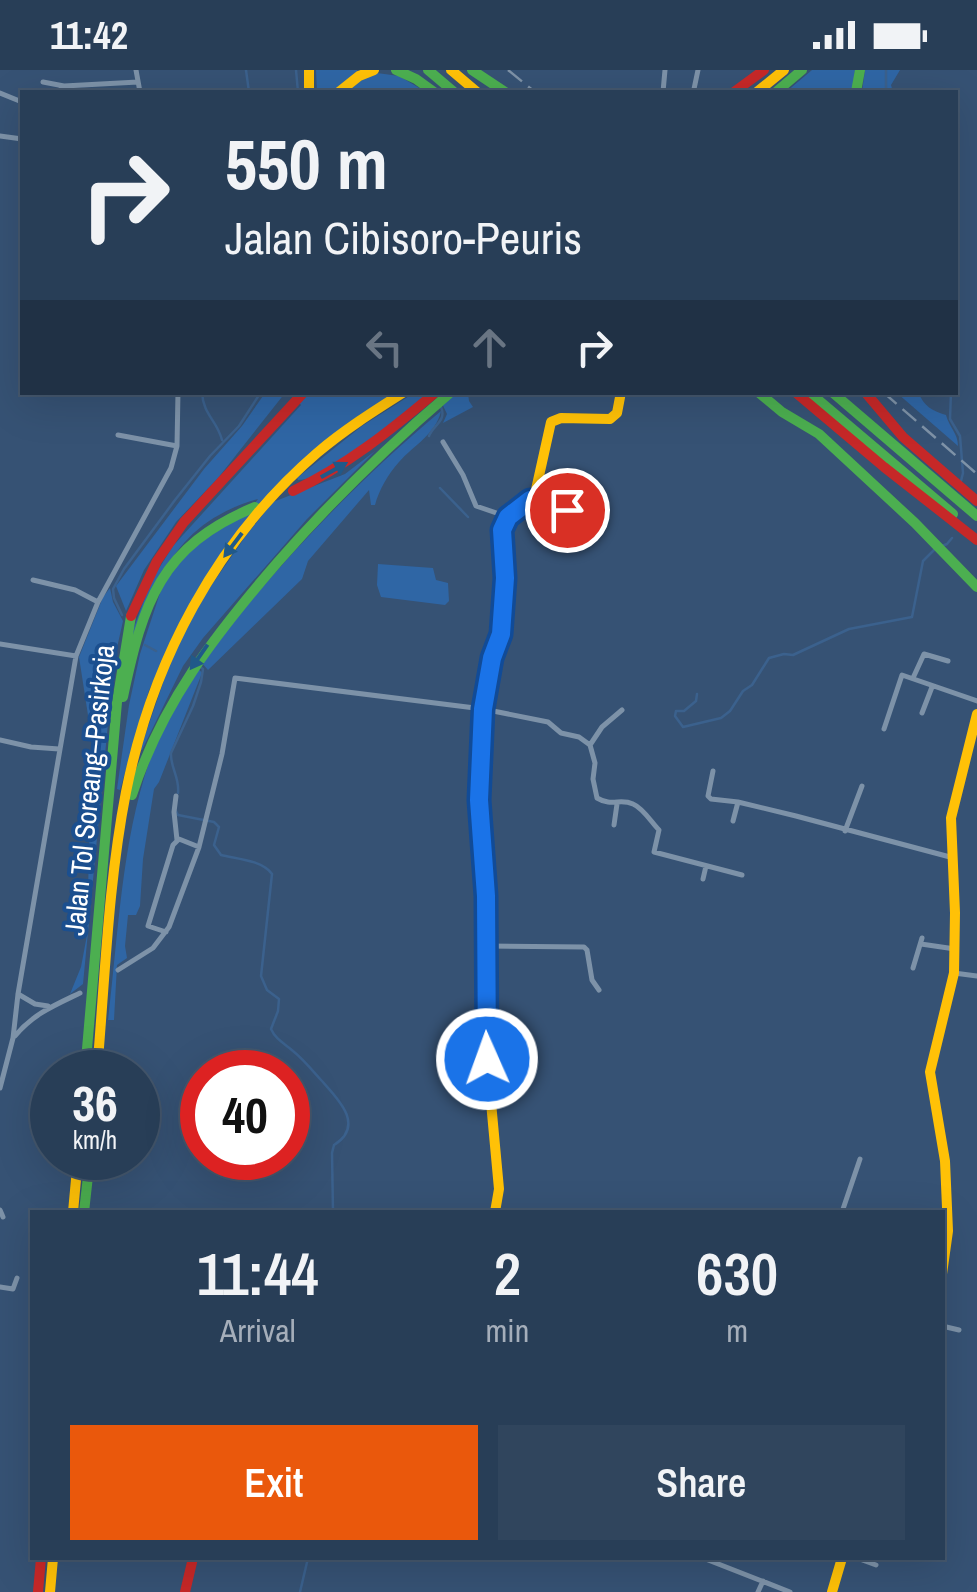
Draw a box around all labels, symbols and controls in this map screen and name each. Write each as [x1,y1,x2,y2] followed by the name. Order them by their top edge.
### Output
[50,10,128,61] text: 11:42
[225,117,388,211] text: 550 m
[60,130,190,260] icon: right
[225,207,582,268] text: Jalan Cibisoro-Peuris
[357,320,412,375] icon: left
[462,320,517,375] icon: ahead
[567,320,622,375] icon: right
[320,462,349,479] one-way arrow
[525,468,610,553] pin
[540,483,595,538] icon: arrive
[223,532,243,558] one-way arrow
[55,643,123,937] street label: Jalan Tol Soreang–Pasirkoja
[190,644,209,671] one-way arrow
[435,1007,539,1111] position arrow
[180,1050,310,1180] speed limit sign: 40
[72,1069,118,1137] text: 36
[73,1123,117,1157] text: km/h
[197,1233,319,1314] text: 11:44
[494,1233,521,1314] text: 2
[696,1233,778,1314] text: 630
[220,1309,296,1352] text: Arrival
[486,1309,529,1352] text: min
[726,1309,748,1352] text: m
[70,1425,478,1540] button: Exit
[498,1425,905,1540] button: Share

